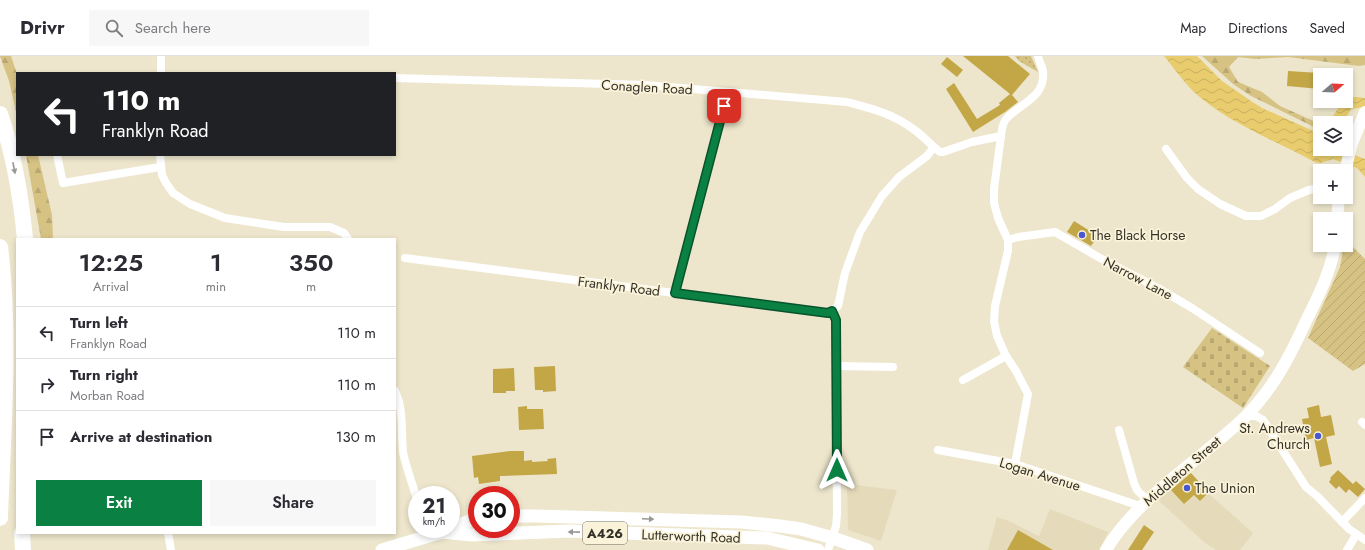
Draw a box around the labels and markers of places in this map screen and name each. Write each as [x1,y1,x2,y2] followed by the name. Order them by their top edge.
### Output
[707,89,741,123] pin
[1090,225,1185,245] place label: The Black Horse
[1077,230,1087,240] marker: The Black Horse
[1239,418,1310,454] place label: St. Andrews Church
[1313,431,1323,441] marker: St. Andrews Church
[1195,478,1255,498] place label: The Union
[1182,483,1192,493] marker: The Union

